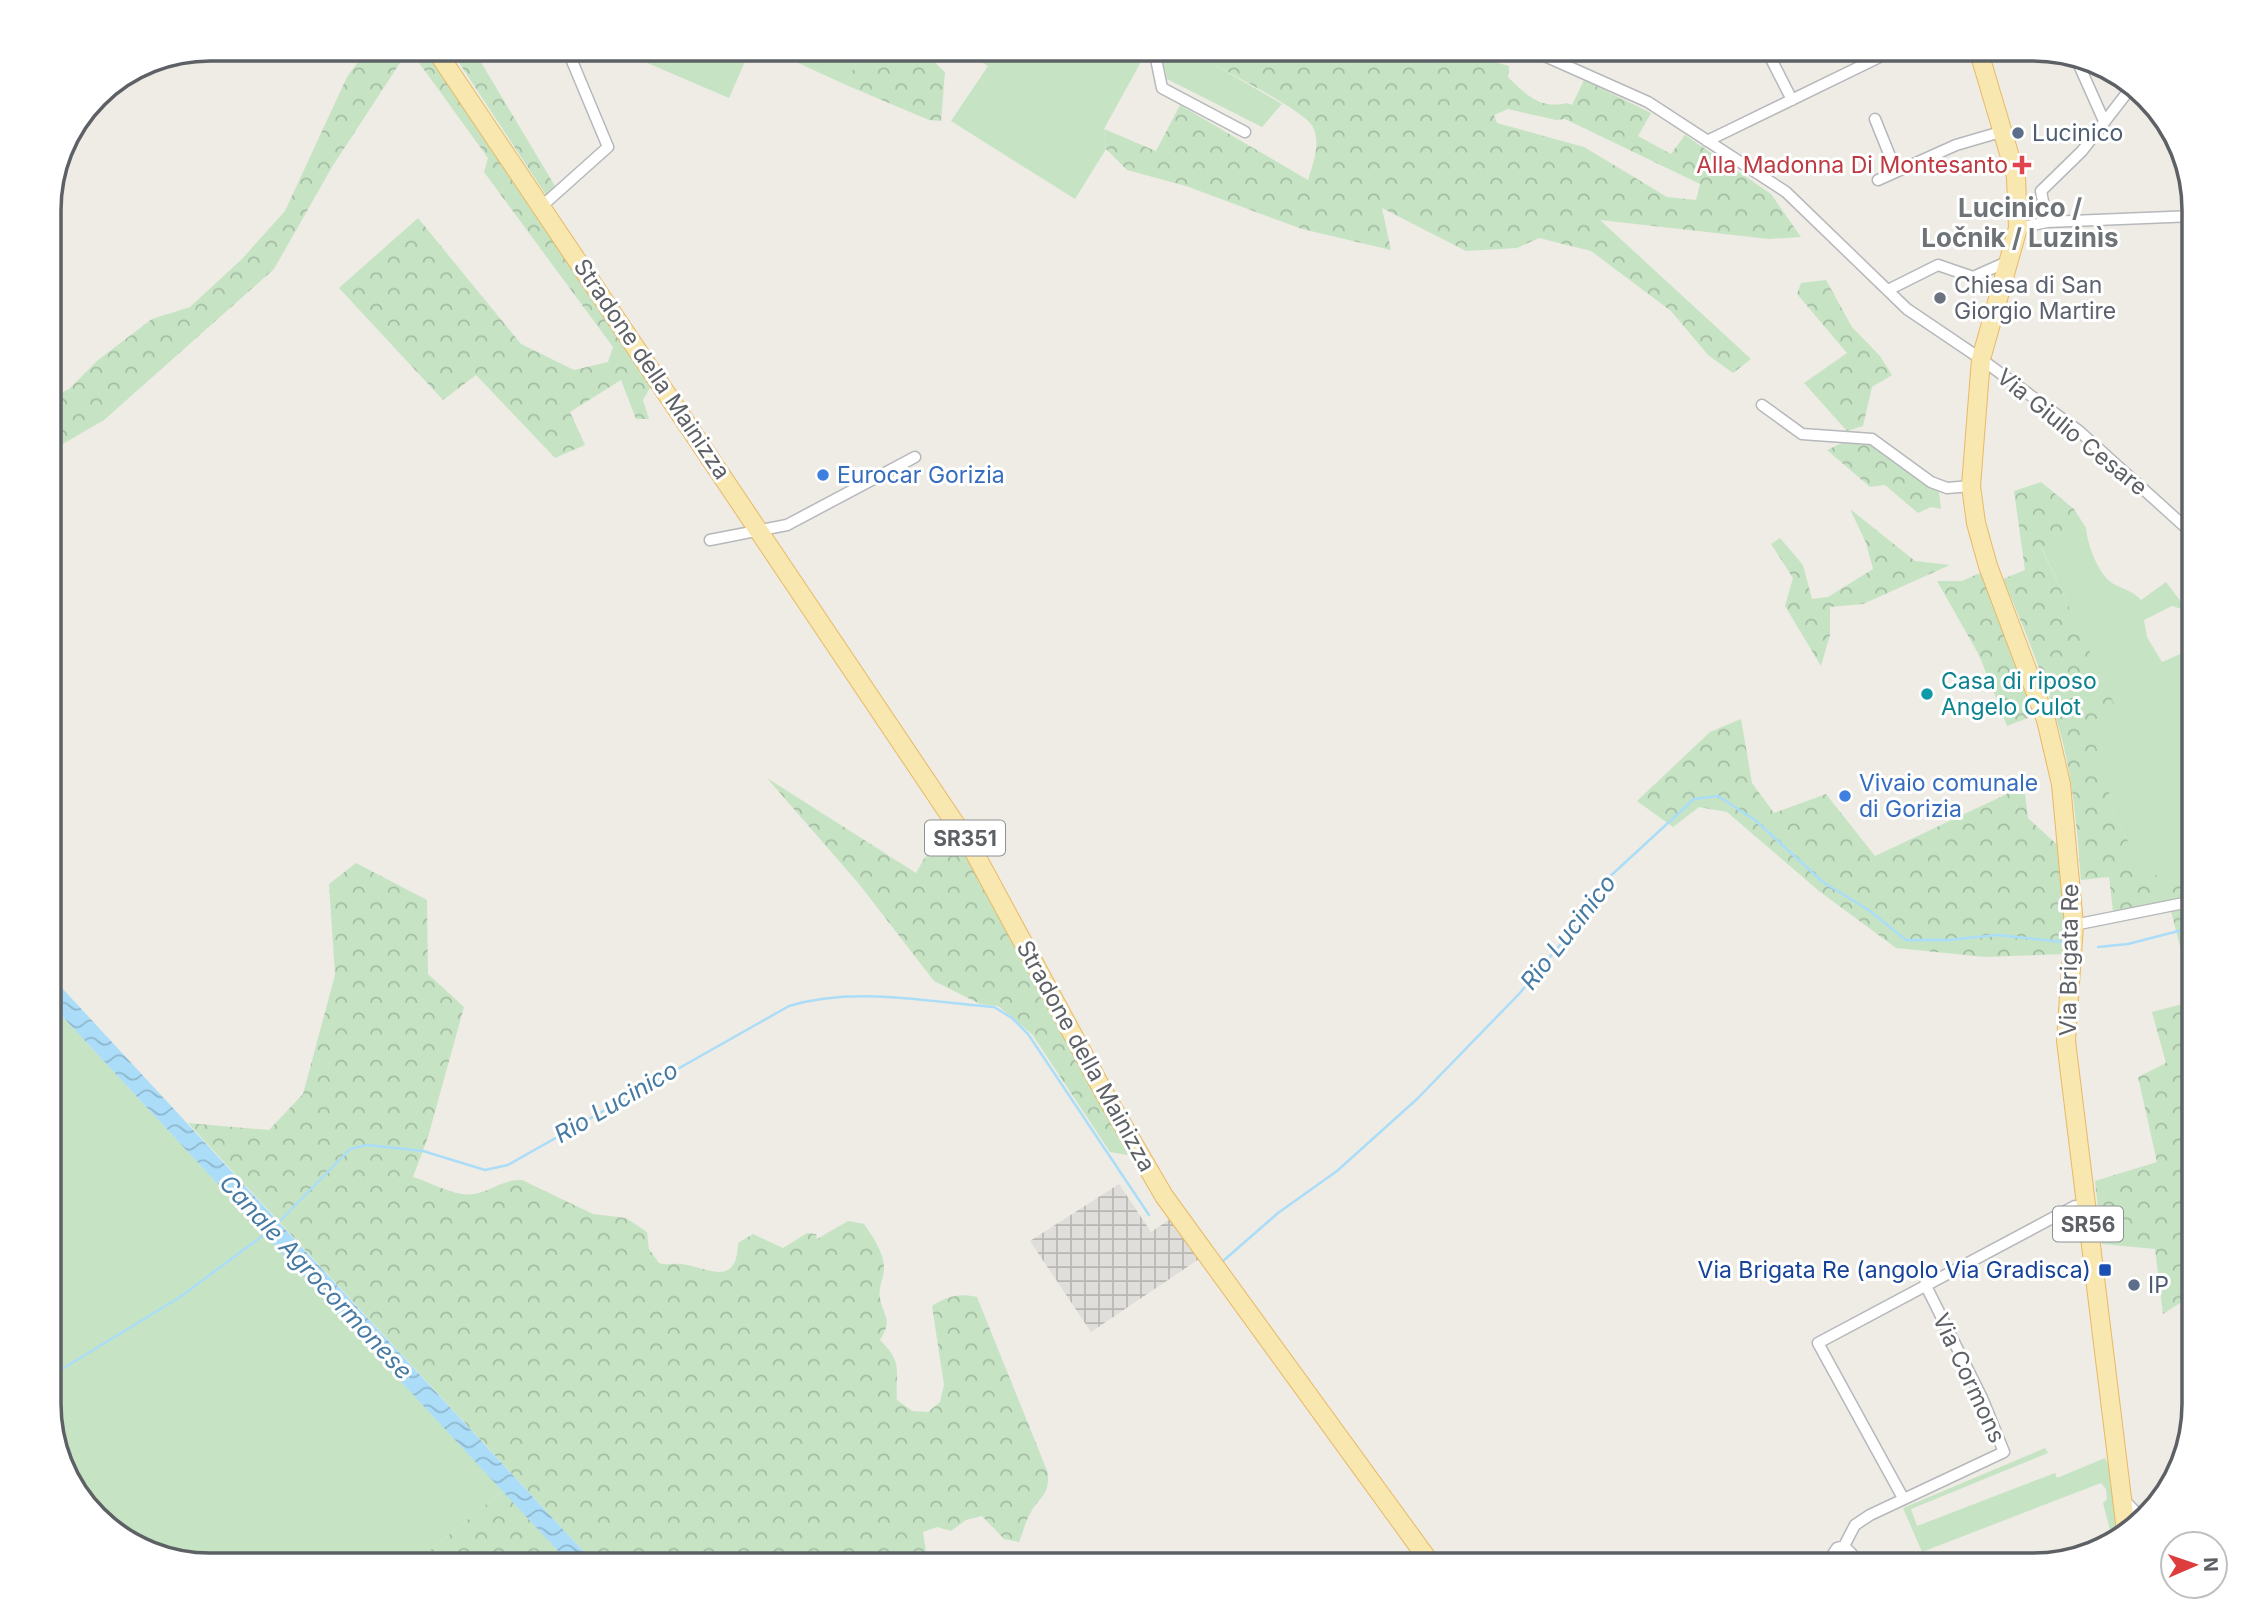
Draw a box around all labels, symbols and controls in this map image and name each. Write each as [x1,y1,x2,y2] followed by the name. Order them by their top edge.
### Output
[2032,119,2123,147] place label: Lucinico
[2010,125,2026,141] marker: Lucinico
[1696,151,2008,179] place label: Alla Madonna Di Montesanto
[2014,157,2030,173] marker: Alla Madonna Di Montesanto
[1921,192,2119,253] district label: Lucinico / Ločnik / Luzinìs
[568,253,736,485] street label: Stradone della Mainizza
[1954,271,2116,325] place label: Chiesa di San Giorgio Martire
[1932,290,1948,306] marker: Chiesa di San Giorgio Martire
[1991,363,2153,501] street label: Via Giulio Cesare
[837,461,1005,489] place label: Eurocar Gorizia
[815,467,831,483] marker: Eurocar Gorizia
[1941,667,2097,721] place label: Casa di riposo Angelo Culot
[1919,686,1935,702] marker: Casa di riposo Angelo Culot
[1859,769,2038,823] place label: Vivaio comunale di Gorizia
[1837,788,1853,804] marker: Vivaio comunale di Gorizia
[925,820,1005,856] road number: SR351
[1514,869,1622,995] water label: Rio Lucinico
[2054,884,2084,1036] street label: Via Brigata Re
[1011,936,1161,1176] street label: Stradone della Mainizza
[549,1055,683,1149] water label: Rio Lucinico
[214,1169,418,1385] water label: Canale Agrocormonese
[2053,1206,2123,1242] road number: SR56
[1698,1256,2091,1284] place label: Via Brigata Re (angolo Via Gradisca)
[2097,1262,2113,1278] marker: Via Brigata Re (angolo Via Gradisca)
[2148,1271,2169,1299] place label: IP
[2126,1277,2142,1293] marker: IP
[1927,1309,2011,1447] street label: Via Cormons
[2159,1530,2229,1600] north arrow
[2199,1557,2222,1572] text: N

